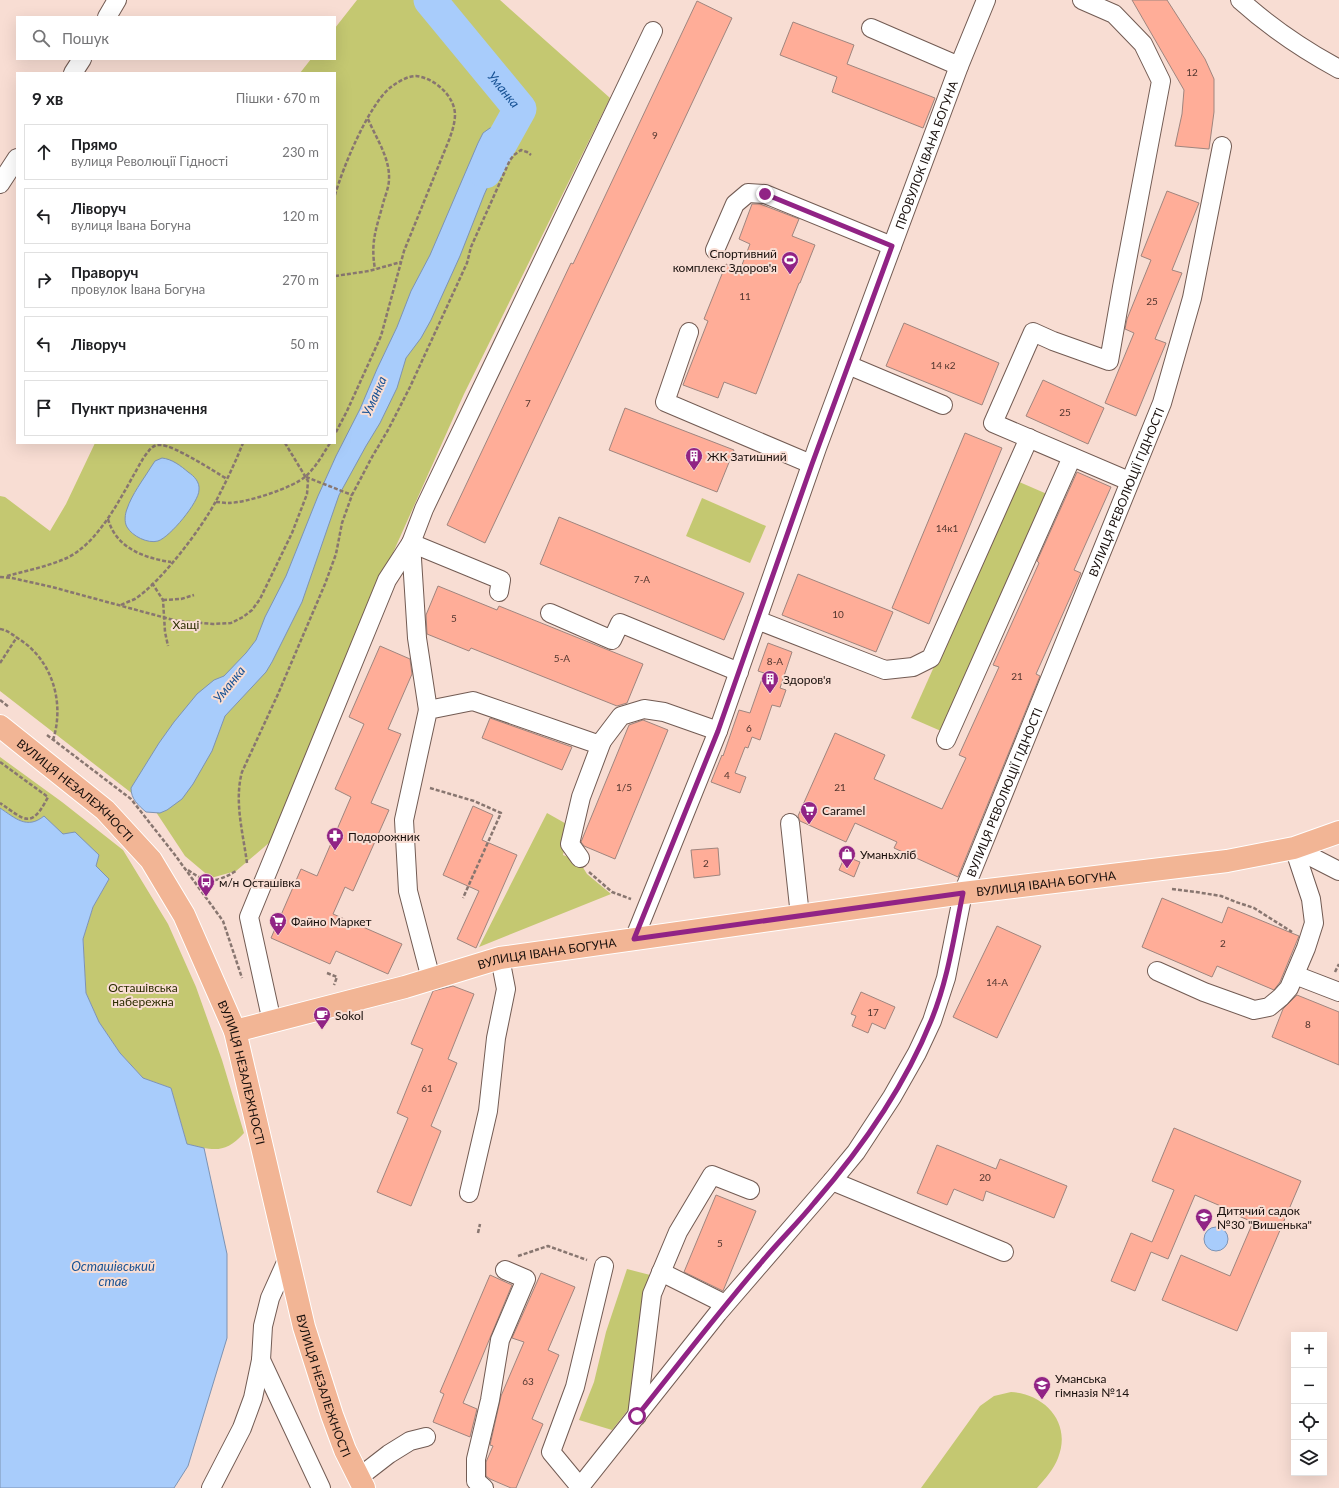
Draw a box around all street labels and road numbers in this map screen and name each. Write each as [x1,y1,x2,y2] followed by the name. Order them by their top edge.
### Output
[892,78,961,231] street label: ПРОВУЛОК ІВАНА БОГУНА
[1085,405,1167,579] street label: ВУЛИЦЯ РЕВОЛЮЦІЇ ГІДНОСТІ
[963,705,1045,879] street label: ВУЛИЦЯ РЕВОЛЮЦІЇ ГІДНОСТІ
[14,735,137,844] street label: ВУЛИЦЯ НЕЗАЛЕЖНОСТІ
[975,867,1117,899] street label: ВУЛИЦЯ ІВАНА БОГУНА
[476,934,618,972] street label: ВУЛИЦЯ ІВАНА БОГУНА
[215,998,269,1146] street label: ВУЛИЦЯ НЕЗАЛЕЖНОСТІ
[294,1313,355,1459] street label: ВУЛИЦЯ НЕЗАЛЕЖНОСТІ

